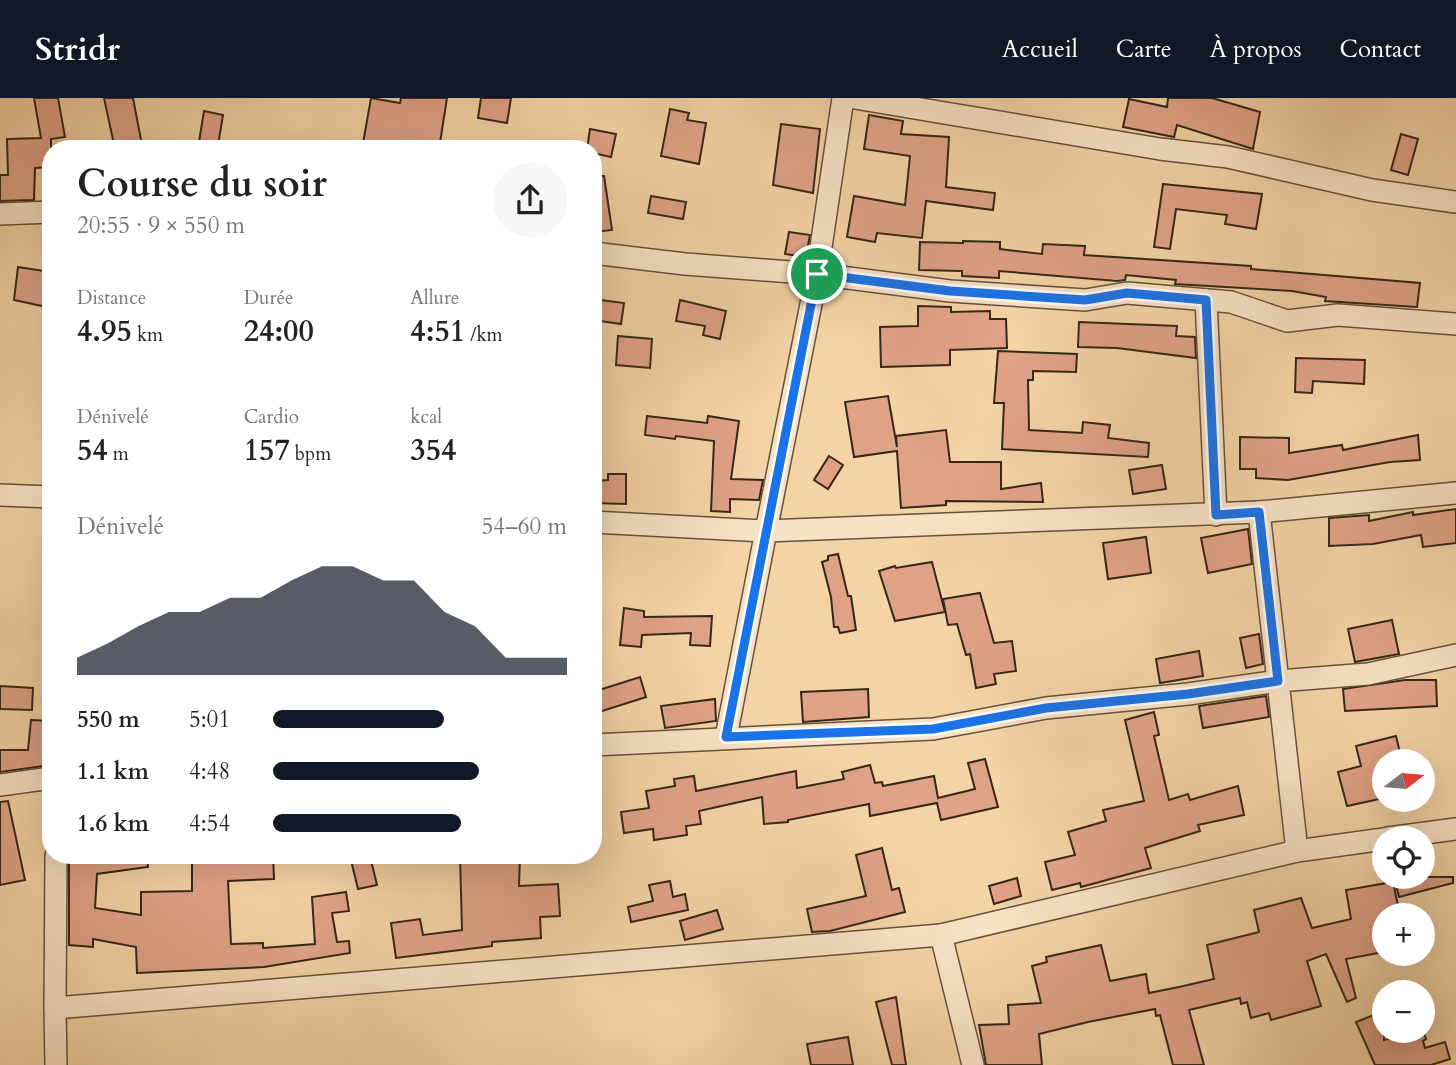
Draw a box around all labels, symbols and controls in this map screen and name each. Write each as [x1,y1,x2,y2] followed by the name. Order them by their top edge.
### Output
[35,27,120,72] text: Stridr
[1002,33,1078,66] text: Accueil
[1116,33,1172,66] text: Carte
[1210,33,1302,66] text: À propos
[1340,33,1421,66] text: Contact
[77,158,327,210] text: Course du soir
[493,163,567,237] button: share
[77,210,245,241] text: 20:55 · 9 × 550 m
[787,244,847,304] pin
[798,255,836,293] icon: arrive
[77,285,146,311] text: Distance
[244,285,294,311] text: Durée
[410,285,460,311] text: Allure
[77,311,132,352] text: 4.95
[244,311,314,352] text: 24:00
[410,311,465,352] text: 4:51
[132,322,163,348] text: km
[465,322,503,348] text: /km
[77,404,149,430] text: Dénivelé
[244,404,299,430] text: Cardio
[410,404,442,430] text: kcal
[77,430,108,471] text: 54
[244,430,290,471] text: 157
[410,430,456,471] text: 354
[108,441,129,467] text: m
[290,441,331,467] text: bpm
[77,511,164,542] text: Dénivelé
[482,511,567,542] text: 54–60 m
[77,704,140,735] text: 550 m
[189,704,230,735] text: 5:01
[1372,749,1435,812] north arrow
[1372,749,1435,1043] map controls
[77,756,149,787] text: 1.1 km
[189,756,230,787] text: 4:48
[77,808,149,839] text: 1.6 km
[189,808,230,839] text: 4:54
[1372,826,1435,889] button: locate
[1372,903,1435,966] button: +
[1372,980,1435,1043] button: −

